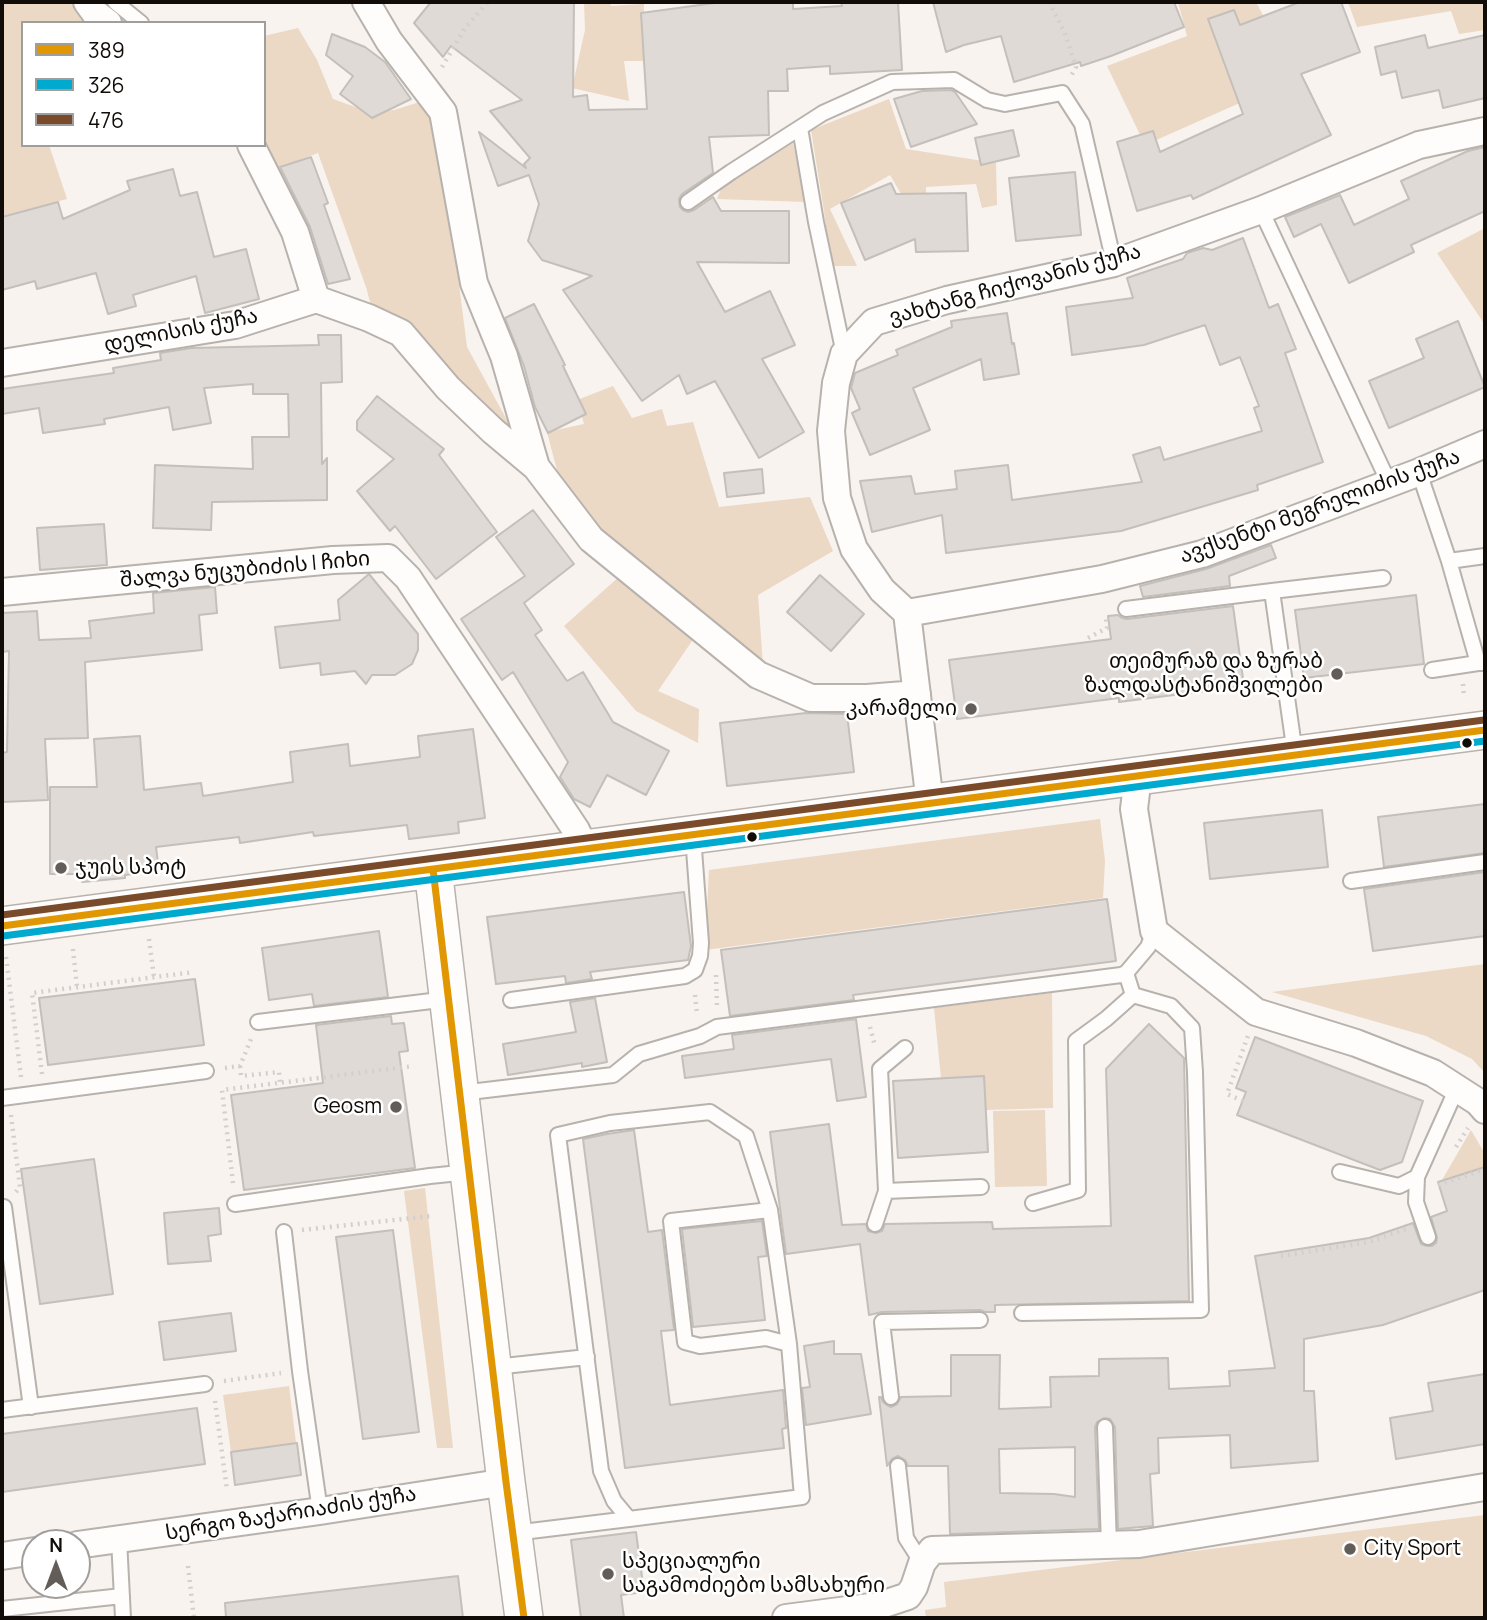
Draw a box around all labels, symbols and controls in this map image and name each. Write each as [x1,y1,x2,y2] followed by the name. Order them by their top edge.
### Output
[21,21,266,147] legend
[88,36,125,64] text: 389
[88,71,125,99] text: 326
[88,106,124,134] text: 476
[886,239,1144,331] street label: ვახტანგ ჩიქოვანის ქუჩა
[102,304,260,358] street label: დელისის ქუჩა
[1176,444,1464,570] street label: ავქსენტი მეგრელიძის ქუჩა
[119,547,371,593] street label: შალვა ნუცუბიძის I ჩიხი
[1084,649,1323,699] place label: თეიმურაზ და ზურაბ ზალდასტანიშვილები
[1329,666,1345,682] marker: თეიმურაზ და ზურაბ ზალდასტანიშვილები
[846,696,957,722] place label: კარამელი
[963,701,979,717] marker: კარამელი
[1460,736,1474,750] unlabelled marker
[745,830,759,844] unlabelled marker
[75,855,186,881] place label: ჯუის სპოტ
[53,860,69,876] marker: ჯუის სპოტ
[314,1094,382,1120] place label: Geosm
[388,1099,404,1115] marker: Geosm
[164,1482,418,1546] street label: სერგო ზაქარიაძის ქუჩა
[21,1529,91,1599] north arrow
[49,1532,63,1558] text: N
[1364,1536,1461,1562] place label: City Sport
[1342,1541,1358,1557] marker: City Sport
[622,1549,885,1599] place label: სპეციალური საგამოძიებო სამსახური
[600,1566,616,1582] marker: სპეციალური საგამოძიებო სამსახური

